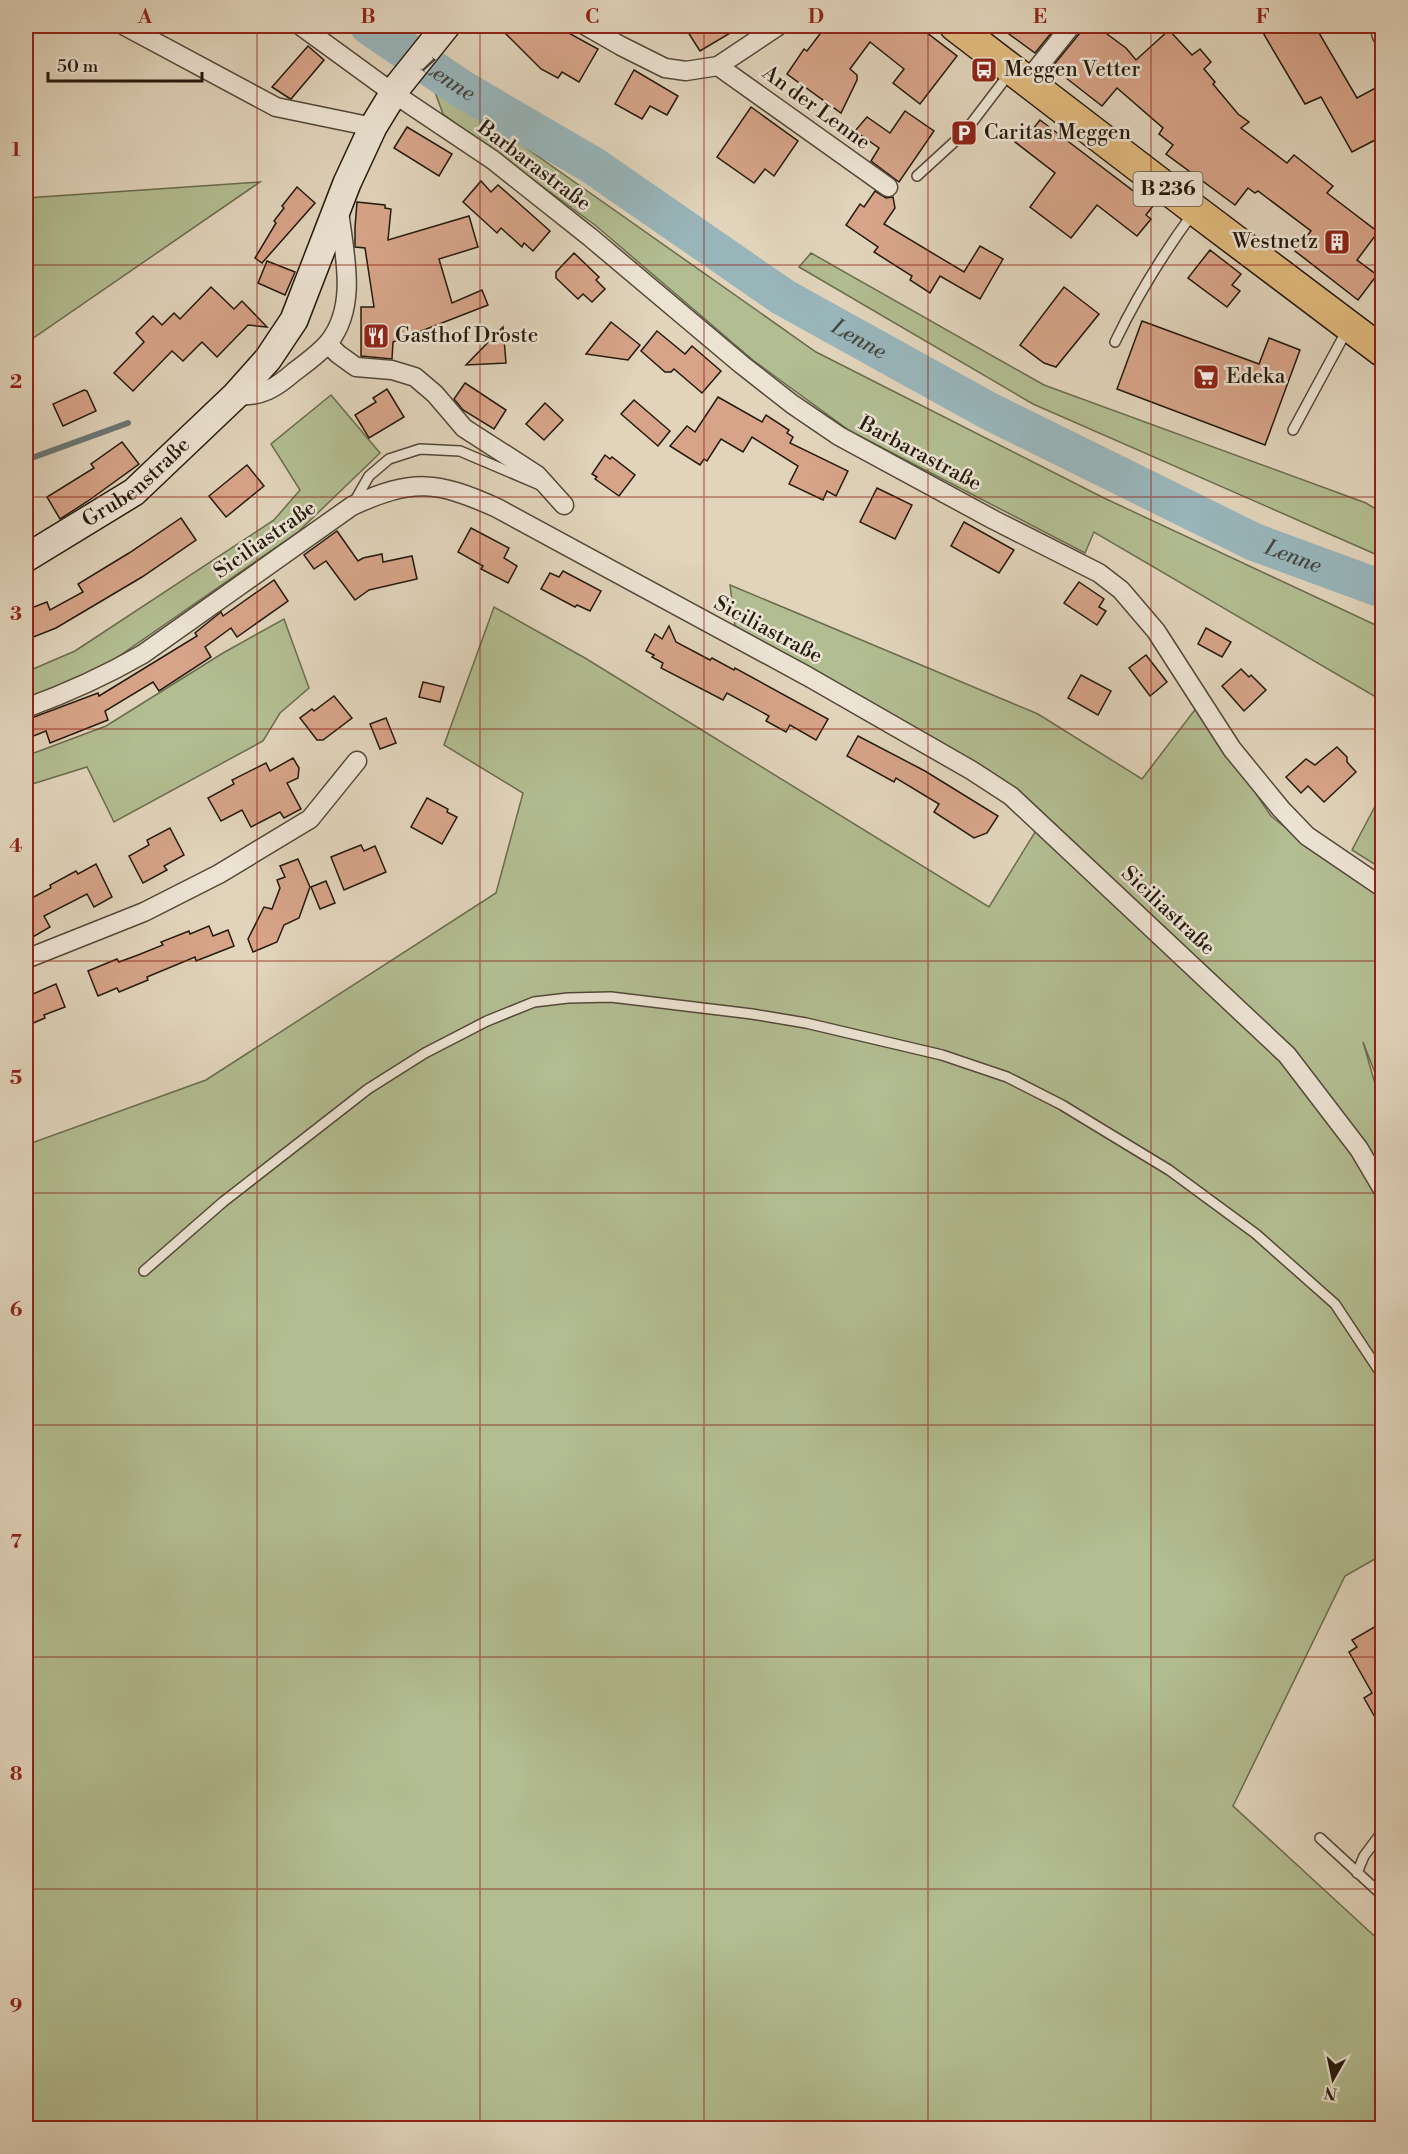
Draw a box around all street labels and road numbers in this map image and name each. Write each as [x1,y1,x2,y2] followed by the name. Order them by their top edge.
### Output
[756,59,875,156] street label: An der Lenne
[471,114,596,217] street label: Barbarastraße
[1134,172,1202,206] road number: B 236
[853,410,986,497] street label: Barbarastraße
[78,432,196,533] street label: Grubenstraße
[209,495,321,585] street label: Siciliastraße
[709,591,827,669] street label: Siciliastraße
[1116,861,1220,961] street label: Siciliastraße

